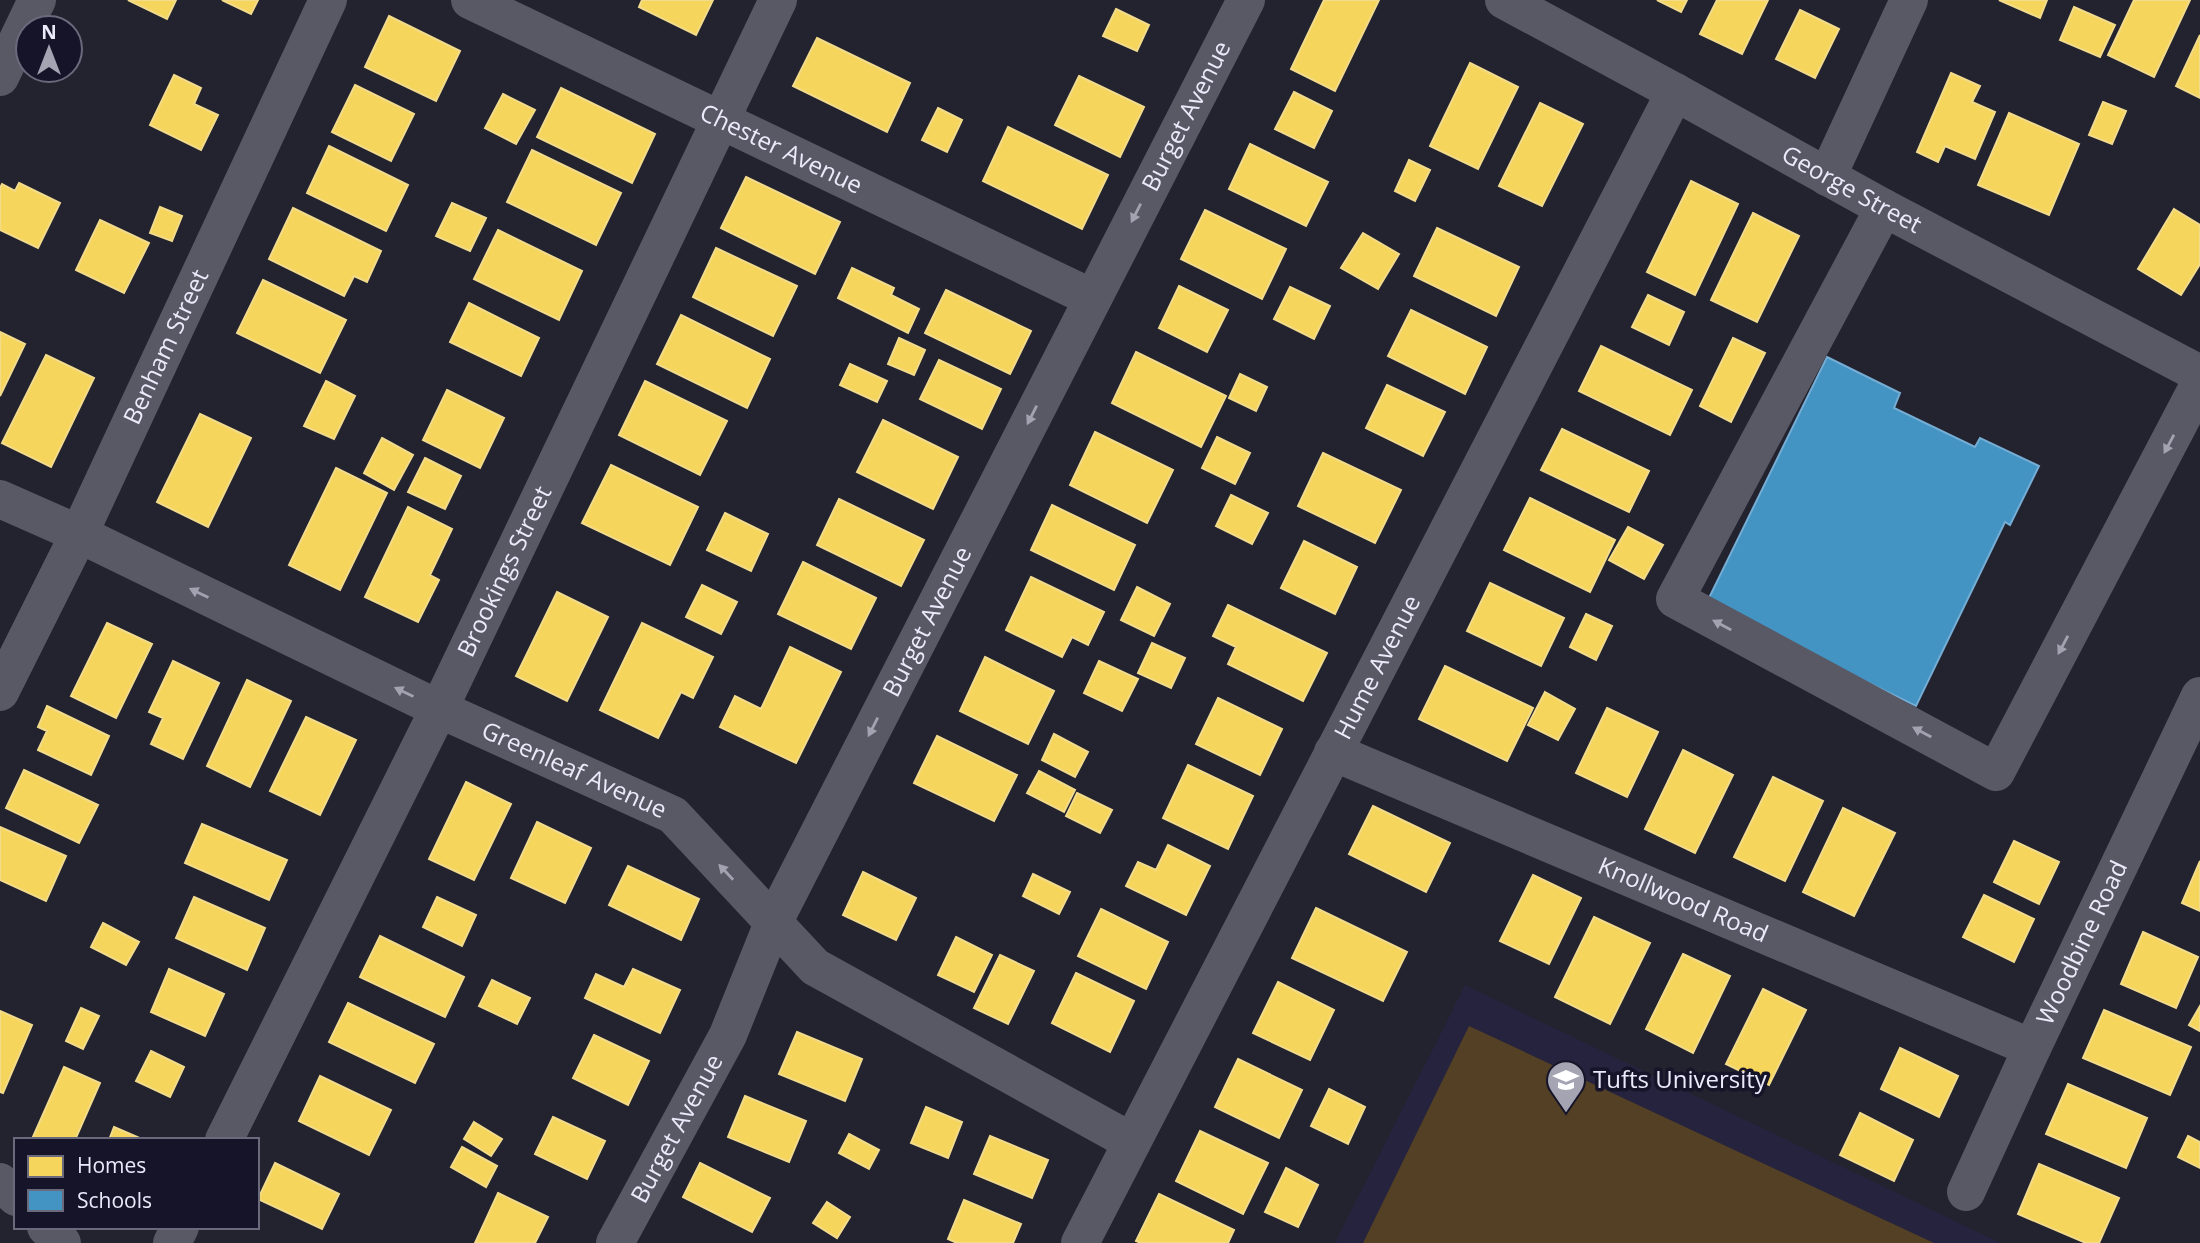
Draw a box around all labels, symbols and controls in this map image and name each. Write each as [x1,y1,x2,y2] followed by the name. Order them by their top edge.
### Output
[14,14,84,84] north arrow
[41,19,57,45] text: N
[1133,35,1237,196] street label: Burget Avenue
[695,95,868,201] street label: Chester Avenue
[1776,137,1928,240] street label: George Street
[1130,203,1142,223] one-way arrow
[115,264,215,429] street label: Benham Street
[1027,406,1039,426] one-way arrow
[2163,434,2175,454] one-way arrow
[448,480,558,662] street label: Brookings Street
[874,540,978,702] street label: Burget Avenue
[189,587,209,598] one-way arrow
[1325,589,1427,744] street label: Hume Avenue
[1712,619,1732,630] one-way arrow
[2057,635,2069,655] one-way arrow
[394,687,414,698] one-way arrow
[477,713,673,825] street label: Greenleaf Avenue
[867,717,878,737] one-way arrow
[1912,727,1932,738] one-way arrow
[1593,848,1774,949] street label: Knollwood Road
[2028,855,2134,1030] street label: Woodbine Road
[719,864,735,881] one-way arrow
[622,1048,730,1208] street label: Burget Avenue
[1545,1059,1587,1114] school or university icon: Tufts University
[1593,1062,1768,1095] place label: Tufts University
[14,1138,259,1229] legend
[77,1151,146,1179] text: Homes
[77,1186,152,1214] text: Schools

